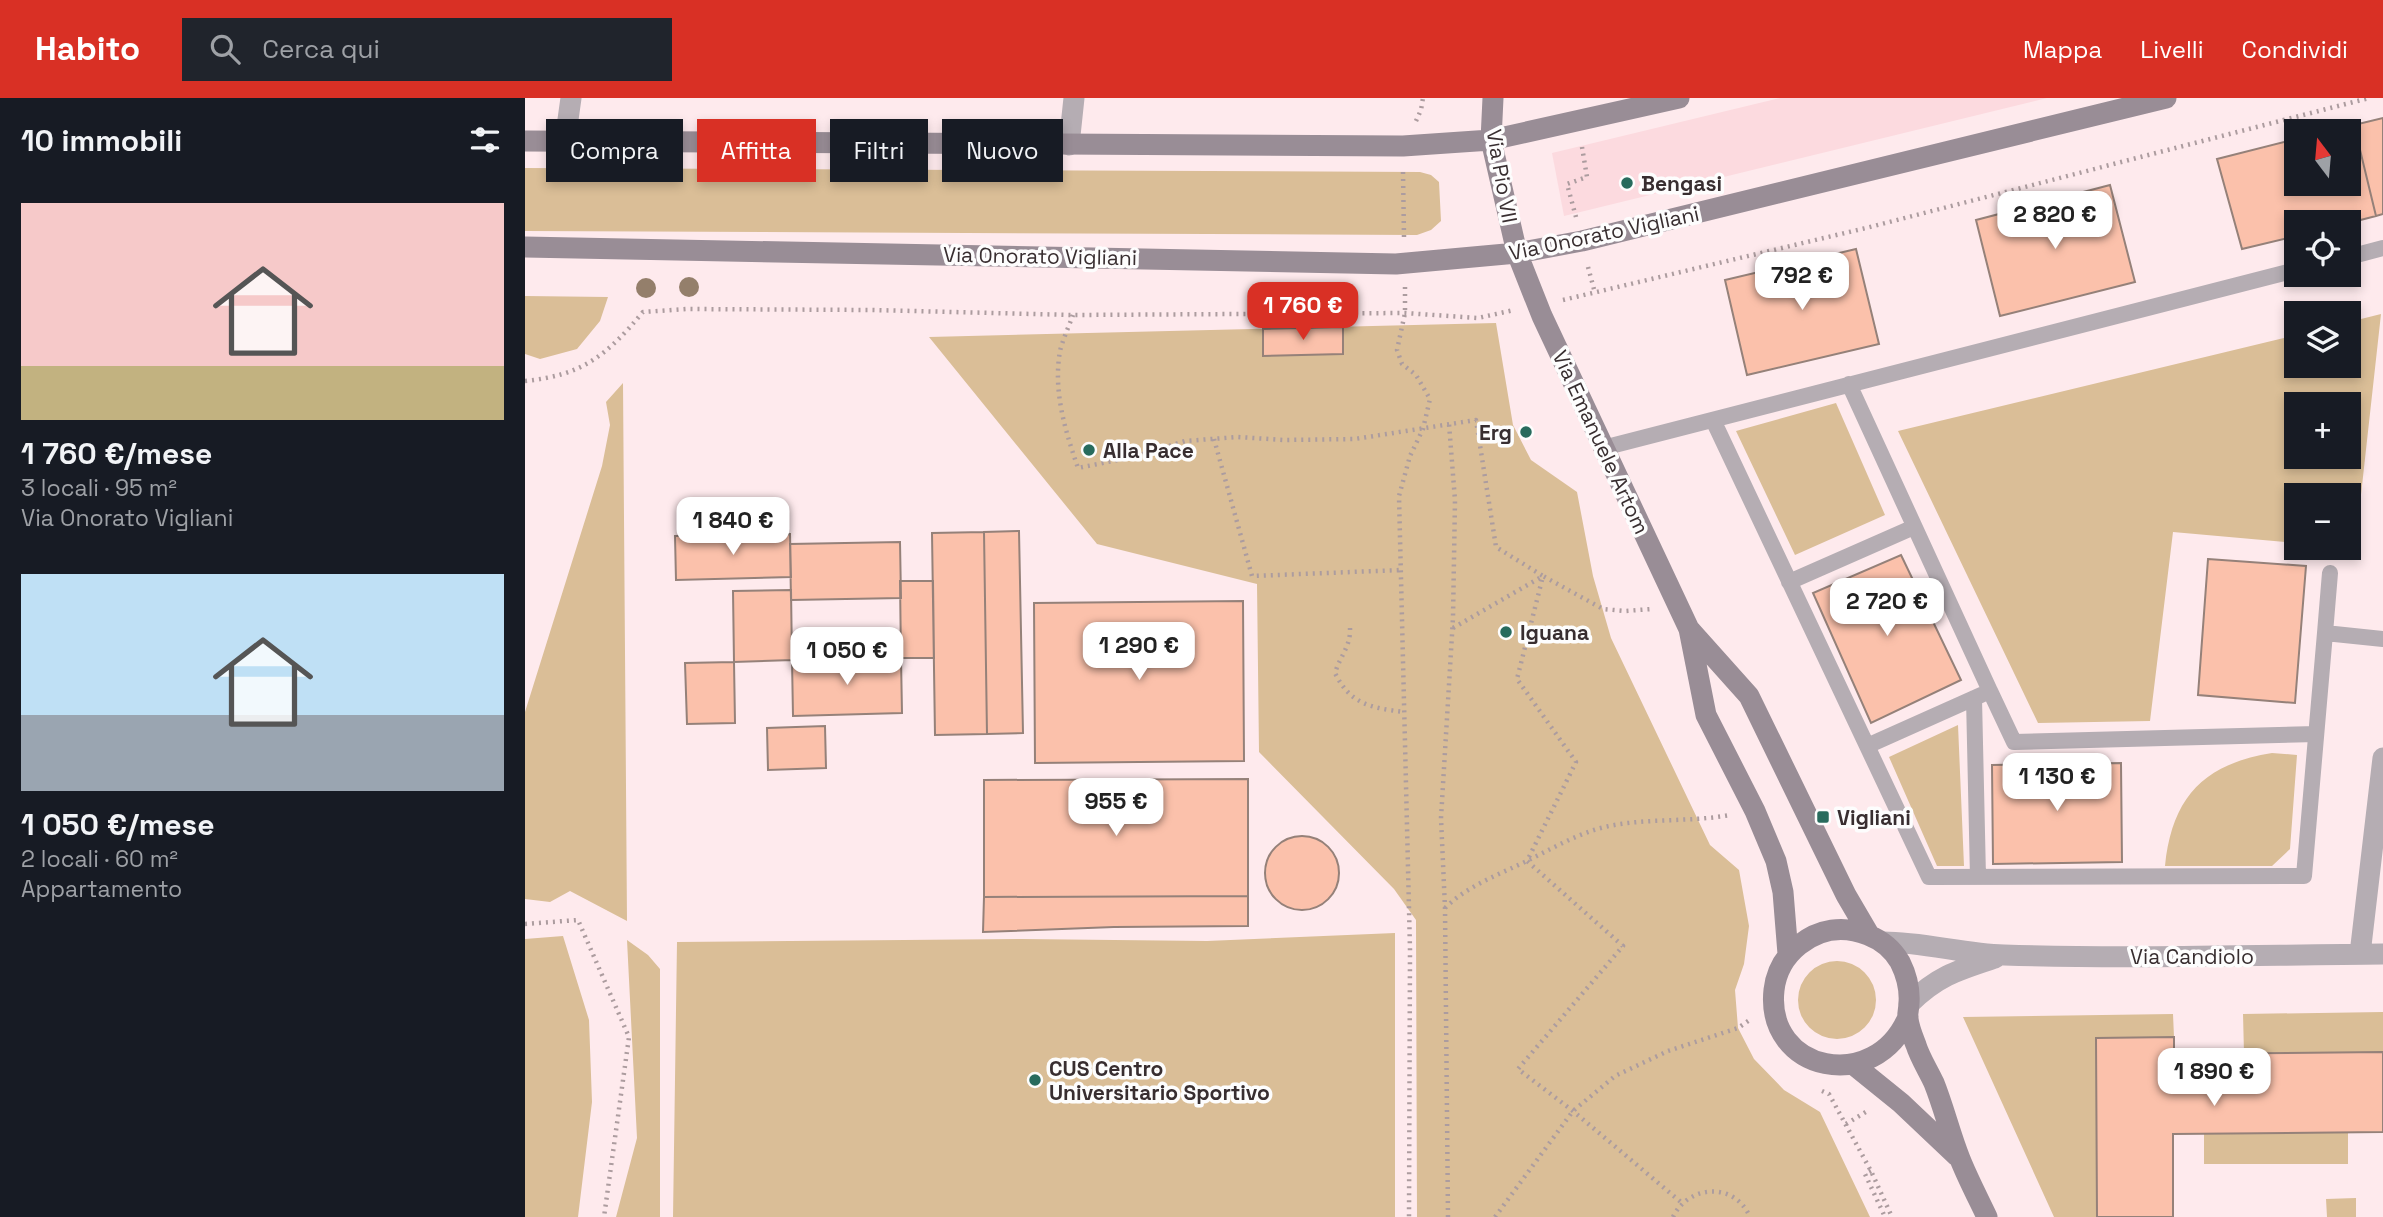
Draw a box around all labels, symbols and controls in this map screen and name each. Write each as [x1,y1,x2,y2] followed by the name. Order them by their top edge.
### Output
[182,18,672,81] search box
[35,28,140,70] text: Habito
[206,30,244,68] icon: search
[262,32,380,66] text: Cerca qui
[2023,34,2102,65] text: Mappa
[2140,34,2204,65] text: Livelli
[2242,34,2348,65] text: Condividi
[546,119,683,182] chip: Compra
[697,119,816,182] chip: Affitta
[830,119,928,182] chip: Filtri
[942,119,1063,182] chip: Nuovo
[2284,119,2361,196] north arrow
[2284,119,2361,560] map controls
[21,121,182,160] text: 10 immobili
[466,121,504,159] icon: filters
[1480,127,1524,225] street label: Via Pio VII
[1641,170,1722,197] place label: Bengasi
[1619,175,1635,191] marker: Bengasi
[1990,192,2120,251] pin: 2 820 €
[2013,199,2097,229] text: 2 820 €
[1506,200,1702,266] street label: Via Onorato Vigliani
[2284,210,2361,287] button: locate
[943,241,1137,271] street label: Via Onorato Vigliani
[200,248,326,374] icon: home
[1753,252,1851,312] pin: 792 €
[1771,260,1833,290] text: 792 €
[1238,282,1368,342] pin: 1 760 €
[1263,290,1343,320] text: 1 760 €
[2284,301,2361,378] button: layers
[1547,346,1655,538] street label: Via Emanuele Artom
[2284,392,2361,469] button: +
[1479,419,1512,446] place label: Erg
[1518,424,1534,440] marker: Erg
[21,434,212,473] text: 1 760 €/mese
[1103,437,1194,464] place label: Alla Pace
[1081,442,1097,458] marker: Alla Pace
[21,473,177,503] text: 3 locali · 95 m²
[2284,483,2361,560] button: −
[668,498,798,557] pin: 1 840 €
[21,503,233,533] text: Via Onorato Vigliani
[692,505,774,535] text: 1 840 €
[1822,578,1952,638] pin: 2 720 €
[1846,586,1928,616] text: 2 720 €
[200,619,326,745] icon: home
[1520,619,1589,646] place label: Iguana
[1074,622,1204,682] pin: 1 290 €
[1498,624,1514,640] marker: Iguana
[782,628,912,687] pin: 1 050 €
[1099,630,1179,660] text: 1 290 €
[806,635,888,665] text: 1 050 €
[1992,754,2122,813] pin: 1 130 €
[2019,761,2095,791] text: 1 130 €
[1067,778,1165,838] pin: 955 €
[1084,786,1148,816] text: 955 €
[1837,804,1911,831] place label: Vigliani
[21,805,215,844] text: 1 050 €/mese
[1815,809,1831,825] marker: Vigliani
[21,844,178,874] text: 2 locali · 60 m²
[21,874,182,904] text: Appartamento
[2130,943,2254,970] street label: Via Candiolo
[2149,1048,2279,1108] pin: 1 890 €
[1049,1055,1270,1106] place label: CUS Centro Universitario Sportivo
[2174,1056,2254,1086] text: 1 890 €
[1027,1072,1043,1088] marker: CUS Centro Universitario Sportivo

